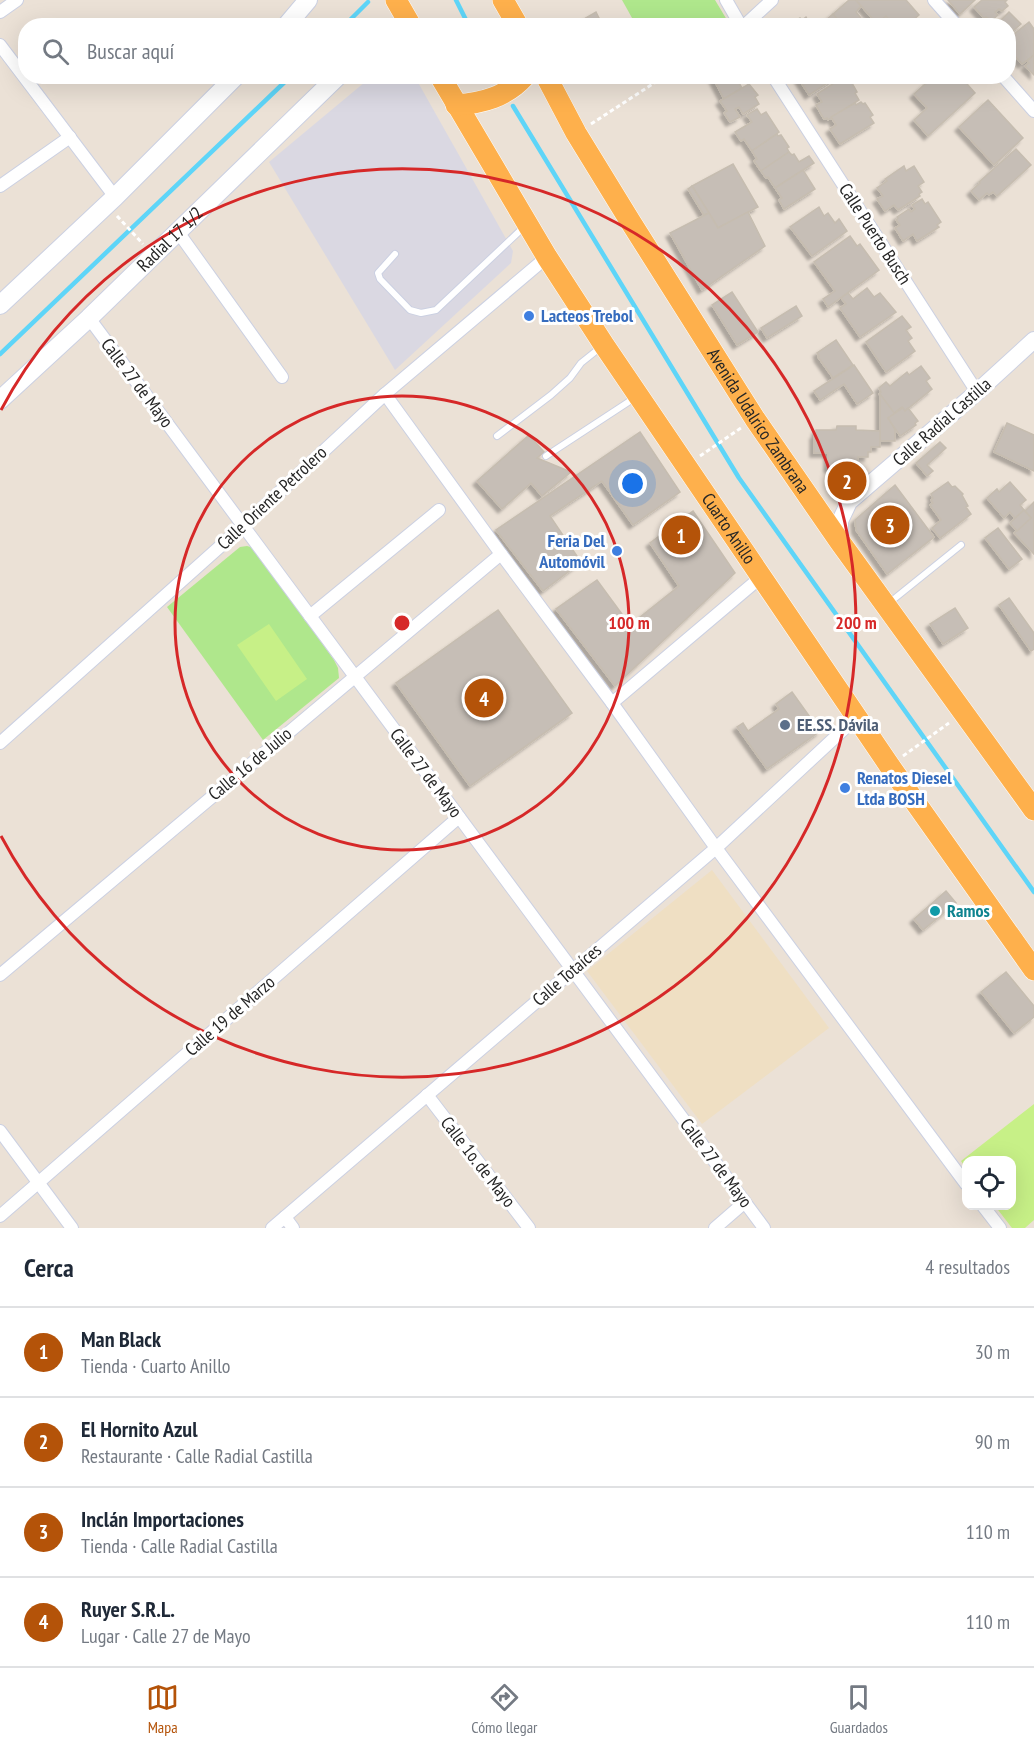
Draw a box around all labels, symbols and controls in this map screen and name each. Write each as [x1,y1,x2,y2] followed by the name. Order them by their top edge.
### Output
[18,18,1016,84] search box
[39,35,72,68] icon: search
[87,37,174,65] text: Buscar aquí
[834,179,917,289] street label: Calle Puerto Busch
[132,202,208,276] street label: Radial 17 1/2
[541,304,634,327] place label: Lacteos Trebol
[522,309,536,323] marker: Lacteos Trebol
[96,333,179,432] street label: Calle 27 de Mayo
[702,344,815,498] street label: Avenida Udalrico Zambrana
[888,372,996,471] street label: Calle Radial Castilla
[212,441,332,554] street label: Calle Oriente Petrolero
[828,458,866,504] pin: 2
[618,469,647,498] your location
[697,488,761,568] street label: Cuarto Anillo
[870,502,910,548] pin: 3
[662,512,700,558] pin: 1
[538,529,606,573] place label: Feria Del Automóvil
[610,544,624,558] marker: Feria Del Automóvil
[608,611,650,634] text: 100 m
[835,611,877,634] text: 200 m
[392,613,412,633] centre of rings
[464,676,504,720] pin: 4
[797,713,879,736] place label: EE.SS. Dávila
[778,718,792,732] marker: EE.SS. Dávila
[203,722,296,805] street label: Calle 16 de Julio
[385,723,468,822] street label: Calle 27 de Mayo
[857,766,952,810] place label: Renatos Diesel Ltda BOSH
[838,781,852,795] marker: Renatos Diesel Ltda BOSH
[947,899,990,922] place label: Ramos
[928,904,942,918] marker: Ramos
[527,938,606,1011] street label: Calle Totaíces
[180,970,279,1061] street label: Calle 19 de Marzo
[436,1112,521,1212] street label: Calle 1o. de Mayo
[675,1113,758,1212] street label: Calle 27 de Mayo
[962,1156,1016,1210] map controls
[962,1156,1016,1210] button: locate
[24,1251,74,1284] text: Cerca
[925,1254,1010,1280] text: 4 resultados
[81,1325,161,1353] text: Man Black
[39,1339,48,1365] text: 1
[975,1339,1010,1365] text: 30 m
[81,1353,230,1379] text: Tienda · Cuarto Anillo
[81,1415,198,1443] text: El Hornito Azul
[39,1429,48,1455] text: 2
[975,1429,1010,1455] text: 90 m
[81,1443,313,1469] text: Restaurante · Calle Radial Castilla
[81,1505,244,1533] text: Inclán Importaciones
[39,1519,48,1545] text: 3
[966,1519,1010,1545] text: 110 m
[81,1533,278,1559] text: Tienda · Calle Radial Castilla
[81,1595,175,1623] text: Ruyer S.R.L.
[39,1609,48,1635] text: 4
[966,1609,1010,1635] text: 110 m
[81,1623,251,1649] text: Lugar · Calle 27 de Mayo
[146,1681,179,1737] tab: Mapa
[471,1681,537,1737] tab: Cómo llegar
[830,1681,888,1737] tab: Guardados

